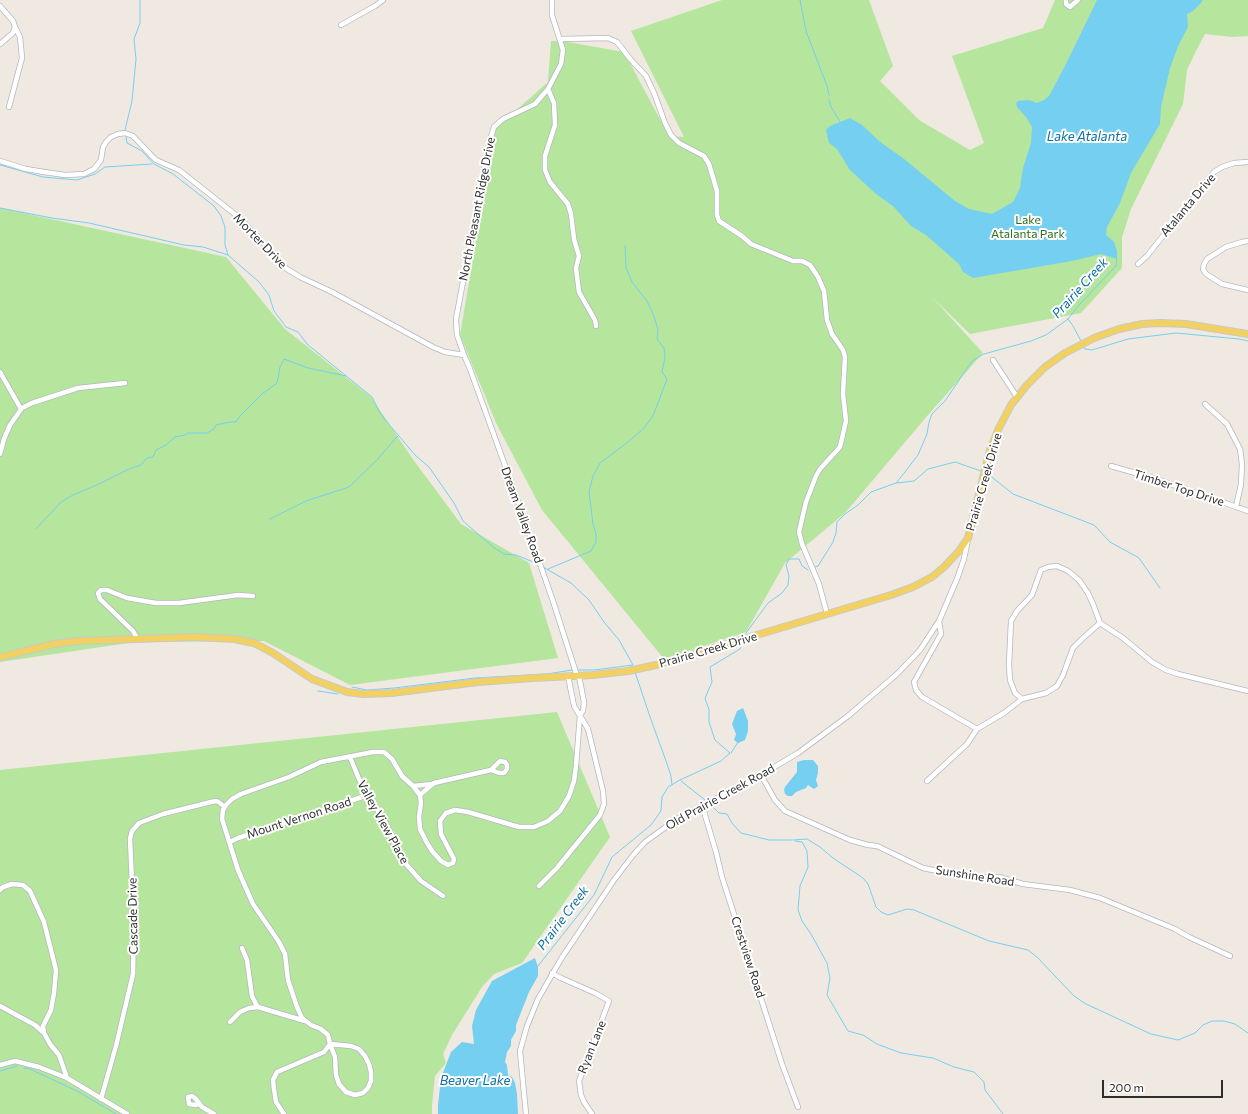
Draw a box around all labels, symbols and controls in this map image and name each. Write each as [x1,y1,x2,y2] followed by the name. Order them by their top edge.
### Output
[1047,129,1127,145] water label: Lake Atalanta
[456,136,498,282] street label: North Pleasant Ridge Drive
[1158,171,1218,239] street label: Atalanta Drive
[230,211,290,271] street label: Morter Drive
[991,213,1065,241] park label: Lake Atalanta Park
[1049,255,1111,321] water label: Prairie Creek
[963,431,1005,533] street label: Prairie Creek Drive
[498,465,546,565] street label: Dream Valley Road
[1132,467,1226,509] street label: Timber Top Drive
[657,629,759,671] street label: Prairie Creek Drive
[663,761,777,833] street label: Old Prairie Creek Road
[354,778,412,866] street label: Valley View Place
[245,794,353,842] street label: Mount Vernon Road
[935,863,1015,889] street label: Sunshine Road
[125,878,141,954] street label: Cascade Drive
[534,883,592,953] water label: Prairie Creek
[728,914,768,1000] street label: Crestview Road
[575,1018,609,1076] street label: Ryan Lane
[1104,1072,1225,1098] scale bar
[440,1073,510,1089] water label: Beaver Lake
[1109,1080,1144,1094] text: 200 m

